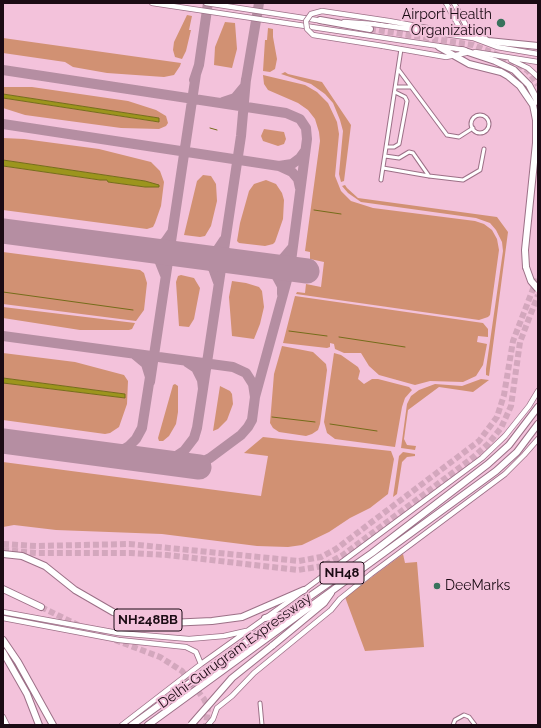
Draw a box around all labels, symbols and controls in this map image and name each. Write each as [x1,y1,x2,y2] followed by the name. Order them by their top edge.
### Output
[402,7,492,40] place label: Airport Health Organization
[495,17,507,29] marker: Airport Health Organization
[320,562,364,584] road number: NH48
[445,578,510,594] place label: DeeMarks
[432,581,442,591] marker: DeeMarks
[155,590,315,712] street label: Delhi-Gurugram Expressway
[114,609,182,631] road number: NH248BB

